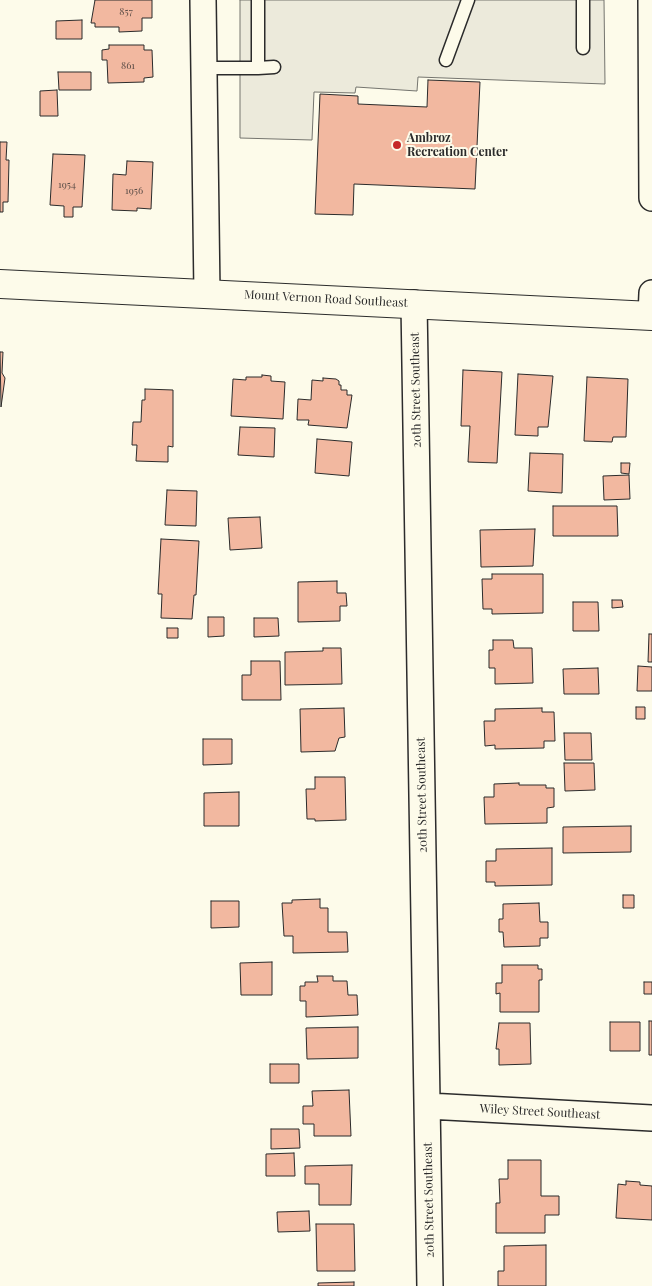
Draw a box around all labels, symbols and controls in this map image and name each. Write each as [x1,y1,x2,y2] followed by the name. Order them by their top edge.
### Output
[119,6,133,18] house number: 857
[121,60,135,72] house number: 861
[407,131,508,159] place label: Ambroz Recreation Center
[391,139,403,151] marker: Ambroz Recreation Center
[58,179,76,191] house number: 1954
[125,185,143,197] house number: 1956
[244,288,408,310] street label: Mount Vernon Road Southeast
[408,332,424,448] street label: 20th Street Southeast
[414,737,430,853] street label: 20th Street Southeast
[479,1102,601,1122] street label: Wiley Street Southeast
[421,1142,437,1258] street label: 20th Street Southeast

